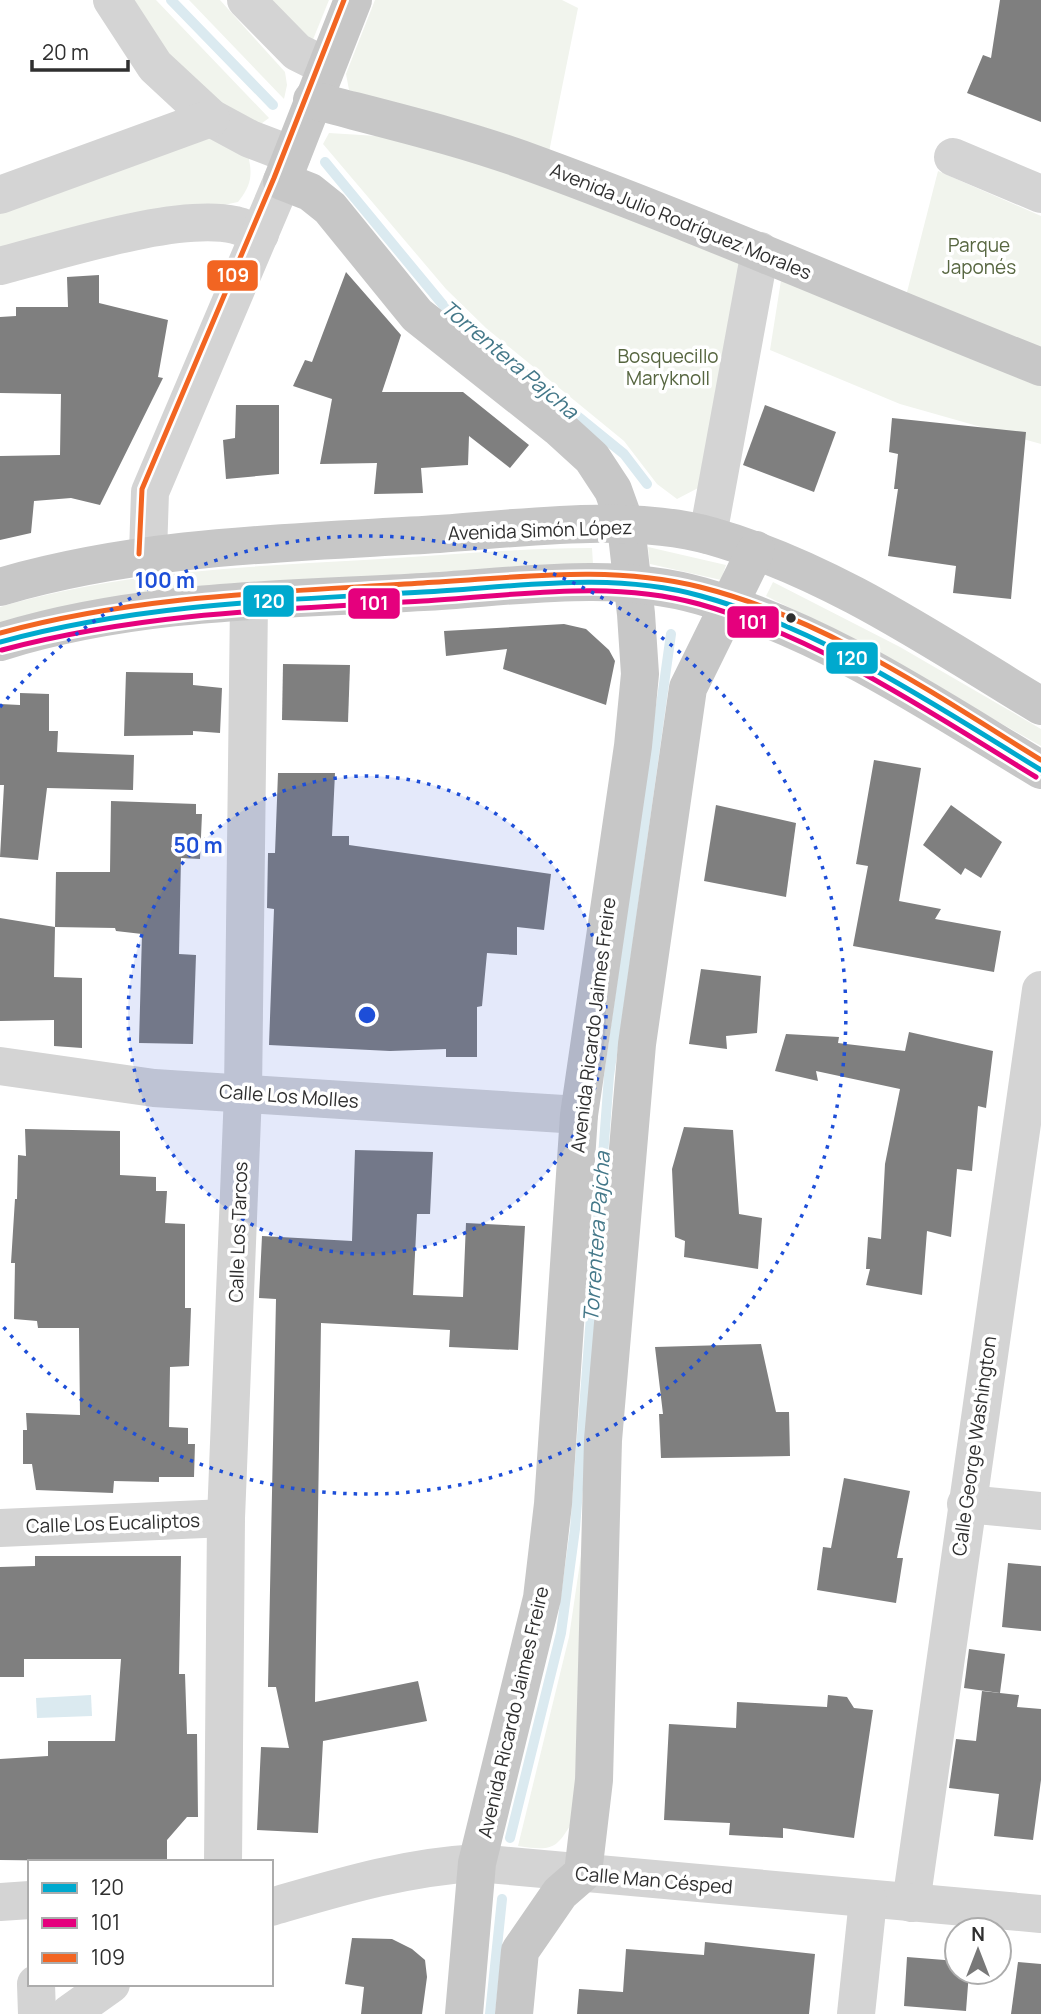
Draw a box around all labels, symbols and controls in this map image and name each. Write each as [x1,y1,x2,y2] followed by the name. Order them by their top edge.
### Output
[32,28,128,72] scale bar
[42,38,89,66] text: 20 m
[546,157,816,285] street label: Avenida Julio Rodríguez Morales
[942,232,1016,280] park label: Parque Japonés
[206,259,259,292] line badge: 109
[217,262,249,288] text: 109
[436,293,585,425] water label: Torrentera Pajcha
[617,343,719,391] park label: Bosquecillo Maryknoll
[447,514,633,546] street label: Avenida Simón López
[135,566,195,594] text: 100 m
[242,584,295,618] line badge: 120
[347,587,401,620] line badge: 101
[253,588,285,614] text: 120
[359,590,389,616] text: 101
[726,605,780,639] line badge: 101
[738,609,768,635] text: 101
[784,611,798,625] unlabelled marker
[825,641,879,675] line badge: 120
[836,645,868,671] text: 120
[173,831,223,859] text: 50 m
[564,896,622,1154] street label: Avenida Ricardo Jaimes Freire
[355,1003,379,1027] centre of rings
[218,1078,360,1114] street label: Calle Los Molles
[576,1150,616,1323] water label: Torrentera Pajcha
[223,1161,253,1303] street label: Calle Los Tarcos
[946,1334,1002,1558] street label: Calle George Washington
[26,1507,200,1539] street label: Calle Los Eucaliptos
[471,1584,555,1840] street label: Avenida Ricardo Jaimes Freire
[28,1860,273,1986] legend
[574,1860,734,1900] street label: Calle Man Césped
[91,1873,124,1901] text: 120
[91,1908,120,1936] text: 101
[943,1916,1013,1986] north arrow
[971,1921,985,1947] text: N
[91,1943,125,1971] text: 109

